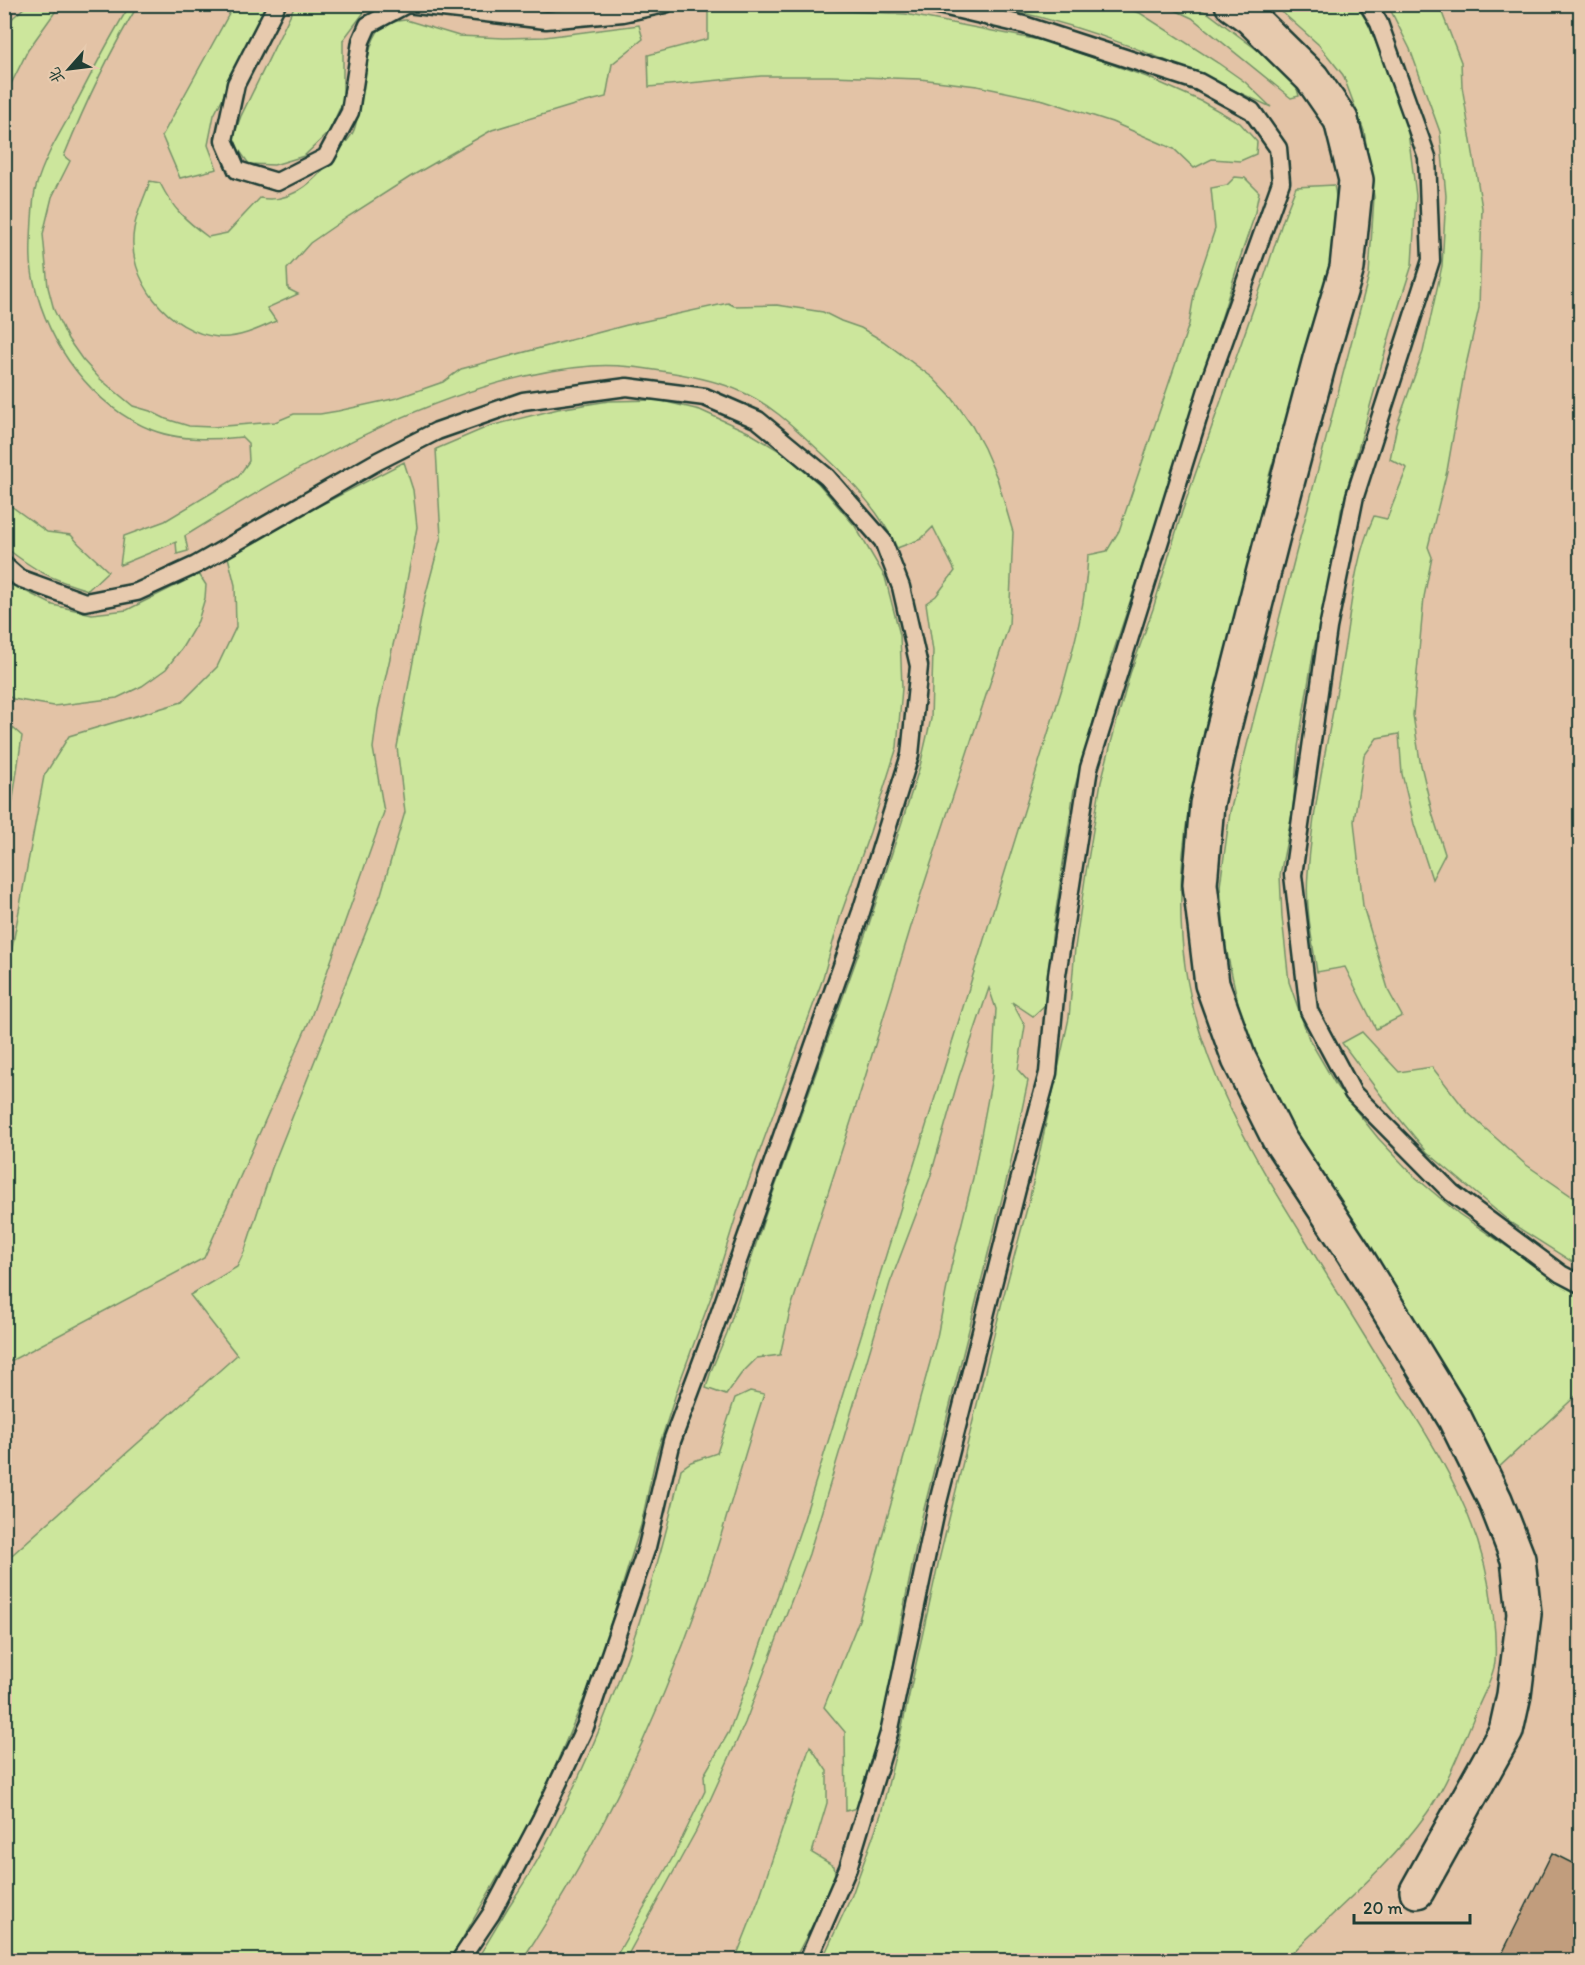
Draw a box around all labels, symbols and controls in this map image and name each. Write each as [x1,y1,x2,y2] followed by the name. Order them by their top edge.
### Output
[39,39,99,99] north arrow
[44,64,68,87] text: 北
[1354,1887,1470,1925] scale bar
[1363,1897,1403,1919] text: 20 m

